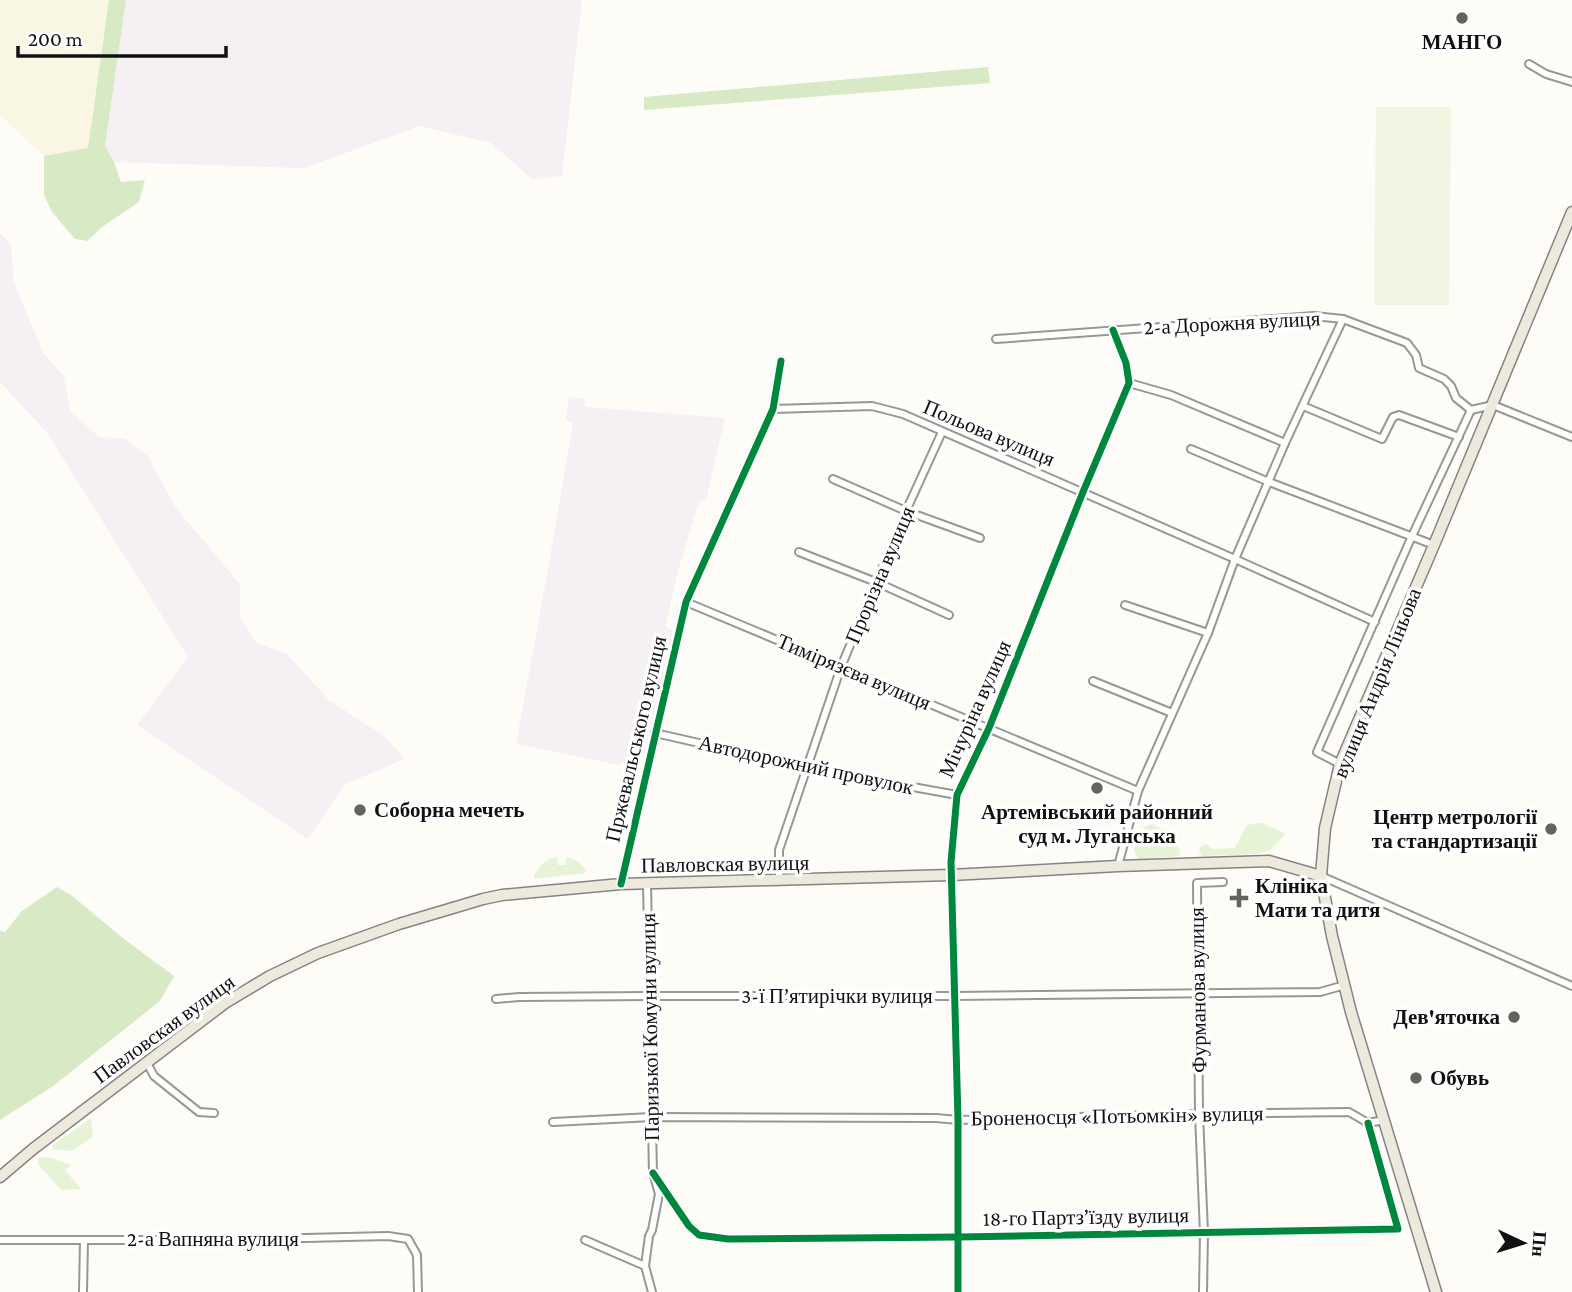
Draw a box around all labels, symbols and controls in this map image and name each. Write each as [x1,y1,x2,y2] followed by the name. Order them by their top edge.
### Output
[1454,10,1470,26] marker: МАНГО
[18,14,226,58] scale bar
[28,27,83,51] text: 200 m
[1422,30,1502,54] place label: МАНГО
[1143,306,1321,340] street label: 2-а Дорожня вулиця
[920,395,1059,472] street label: Польова вулиця
[840,502,920,647] street label: Прорізна вулиця
[1328,584,1426,781] street label: вулиця Андрія Ліньова
[774,629,935,715] street label: Тимірязєва вулиця
[601,633,671,844] street label: Пржевальського вулиця
[934,636,1016,781] street label: Мічуріна вулиця
[696,730,917,800] street label: Автодорожний провулок
[1089,780,1105,796] marker: Артемівський районний суд м. Луганська
[374,798,524,822] place label: Соборна мечеть
[981,800,1213,848] place label: Артемівський районний суд м. Луганська
[352,802,368,818] marker: Соборна мечеть
[1372,805,1537,853] place label: Центр метрології та стандартизації
[1543,821,1559,837] marker: Центр метрології та стандартизації
[641,851,810,877] street label: Павловская вулиця
[1255,874,1380,922] place label: Клініка Мати та дитя
[1229,888,1249,908] marker: Клініка Мати та дитя
[1185,907,1211,1073] street label: Фурманова вулиця
[636,912,664,1141] street label: Паризької Комуни вулиця
[89,970,239,1088] street label: Павловская вулиця
[741,984,933,1008] street label: 3-ї П’ятирічки вулиця
[1393,1005,1500,1029] place label: Дев'яточка
[1506,1009,1522,1025] marker: Дев'яточка
[1430,1066,1489,1090] place label: Обувь
[1408,1070,1424,1086] marker: Обувь
[970,1101,1264,1131] street label: Броненосця «Потьомкін» вулиця
[983,1203,1190,1231] street label: 18-го Партз’їзду вулиця
[1488,1208,1558,1278] north arrow
[127,1227,299,1251] street label: 2-а Вапняна вулиця
[1528,1231,1551,1258] text: Пн

